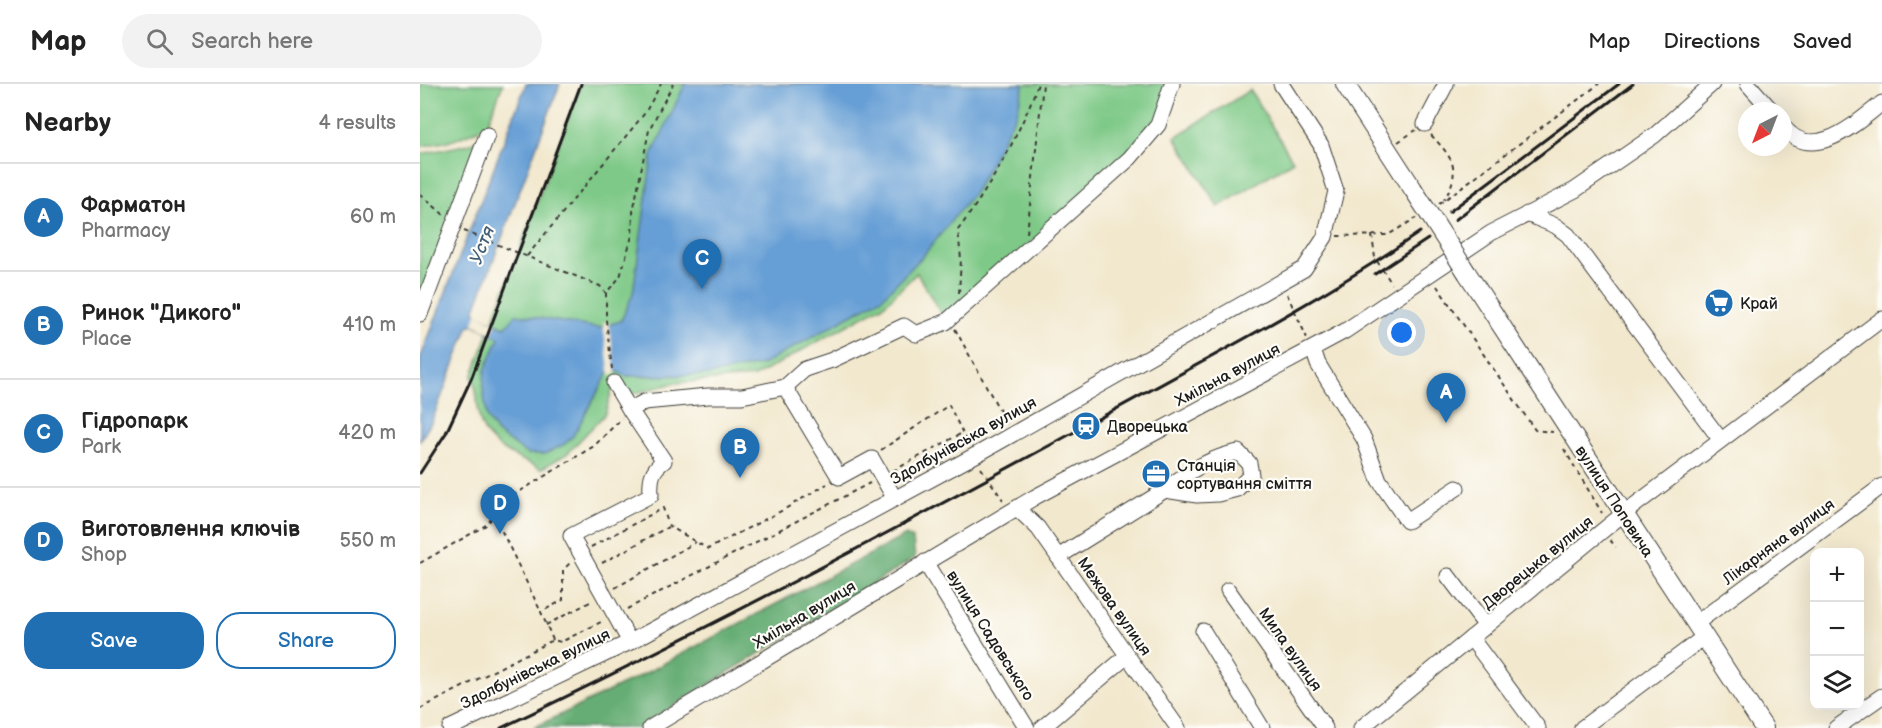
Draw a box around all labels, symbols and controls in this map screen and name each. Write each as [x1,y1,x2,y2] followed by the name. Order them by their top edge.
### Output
[122,14,542,68] search box
[30,25,86,58] text: Map
[143,25,176,58] icon: search
[191,28,313,55] text: Search here
[1588,29,1631,54] text: Map
[1664,29,1760,54] text: Directions
[1793,29,1852,54] text: Saved
[1738,102,1792,156] north arrow
[24,108,111,139] text: Nearby
[318,111,396,135] text: 4 results
[81,192,186,219] text: Фарматон
[37,205,50,229] text: A
[350,205,396,229] text: 60 m
[81,219,171,243] text: Pharmacy
[466,223,499,267] water label: Устя
[682,240,722,289] pin: C
[1703,287,1735,319] supermarket icon: Край
[1740,295,1778,314] place label: Край
[81,300,241,327] text: Ринок "Дикого"
[36,313,51,337] text: B
[342,313,396,337] text: 410 m
[1387,318,1416,347] your location
[81,327,132,351] text: Place
[1172,340,1284,411] street label: Хмільна вулиця
[1426,374,1466,423] pin: A
[888,393,1040,489] street label: Здолбунівська вулиця
[81,408,188,435] text: Гідропарк
[1070,410,1102,442] station icon: Дворецька
[1107,418,1189,437] place label: Дворецька
[36,421,51,445] text: C
[338,421,396,445] text: 420 m
[720,428,760,478] pin: B
[81,435,121,459] text: Park
[1571,442,1657,562] street label: вулиця Поповича
[1177,457,1312,494] place label: Станція сортування сміття
[1140,458,1172,490] office icon: Станція сортування сміття
[480,484,520,534] pin: D
[1718,495,1839,590] street label: Лікарняна вулиця
[1479,512,1597,614] street label: Дворецька вулиця
[81,516,300,543] text: Виготовлення ключів
[37,529,50,553] text: D
[339,529,396,553] text: 550 m
[81,543,127,567] text: Shop
[1810,548,1864,710] map controls
[1810,548,1864,602] button: +
[1073,554,1155,660] street label: Межова вулиця
[942,567,1037,704] street label: вулиця Садовського
[750,577,860,653] street label: Хмільна вулиця
[1810,602,1864,656] button: −
[1254,605,1326,695] street label: Мила вулиця
[24,612,204,669] button: Save
[216,612,396,669] button: Share
[458,625,614,714] street label: Здолбунівська вулиця
[1810,656,1864,710] button: layers

